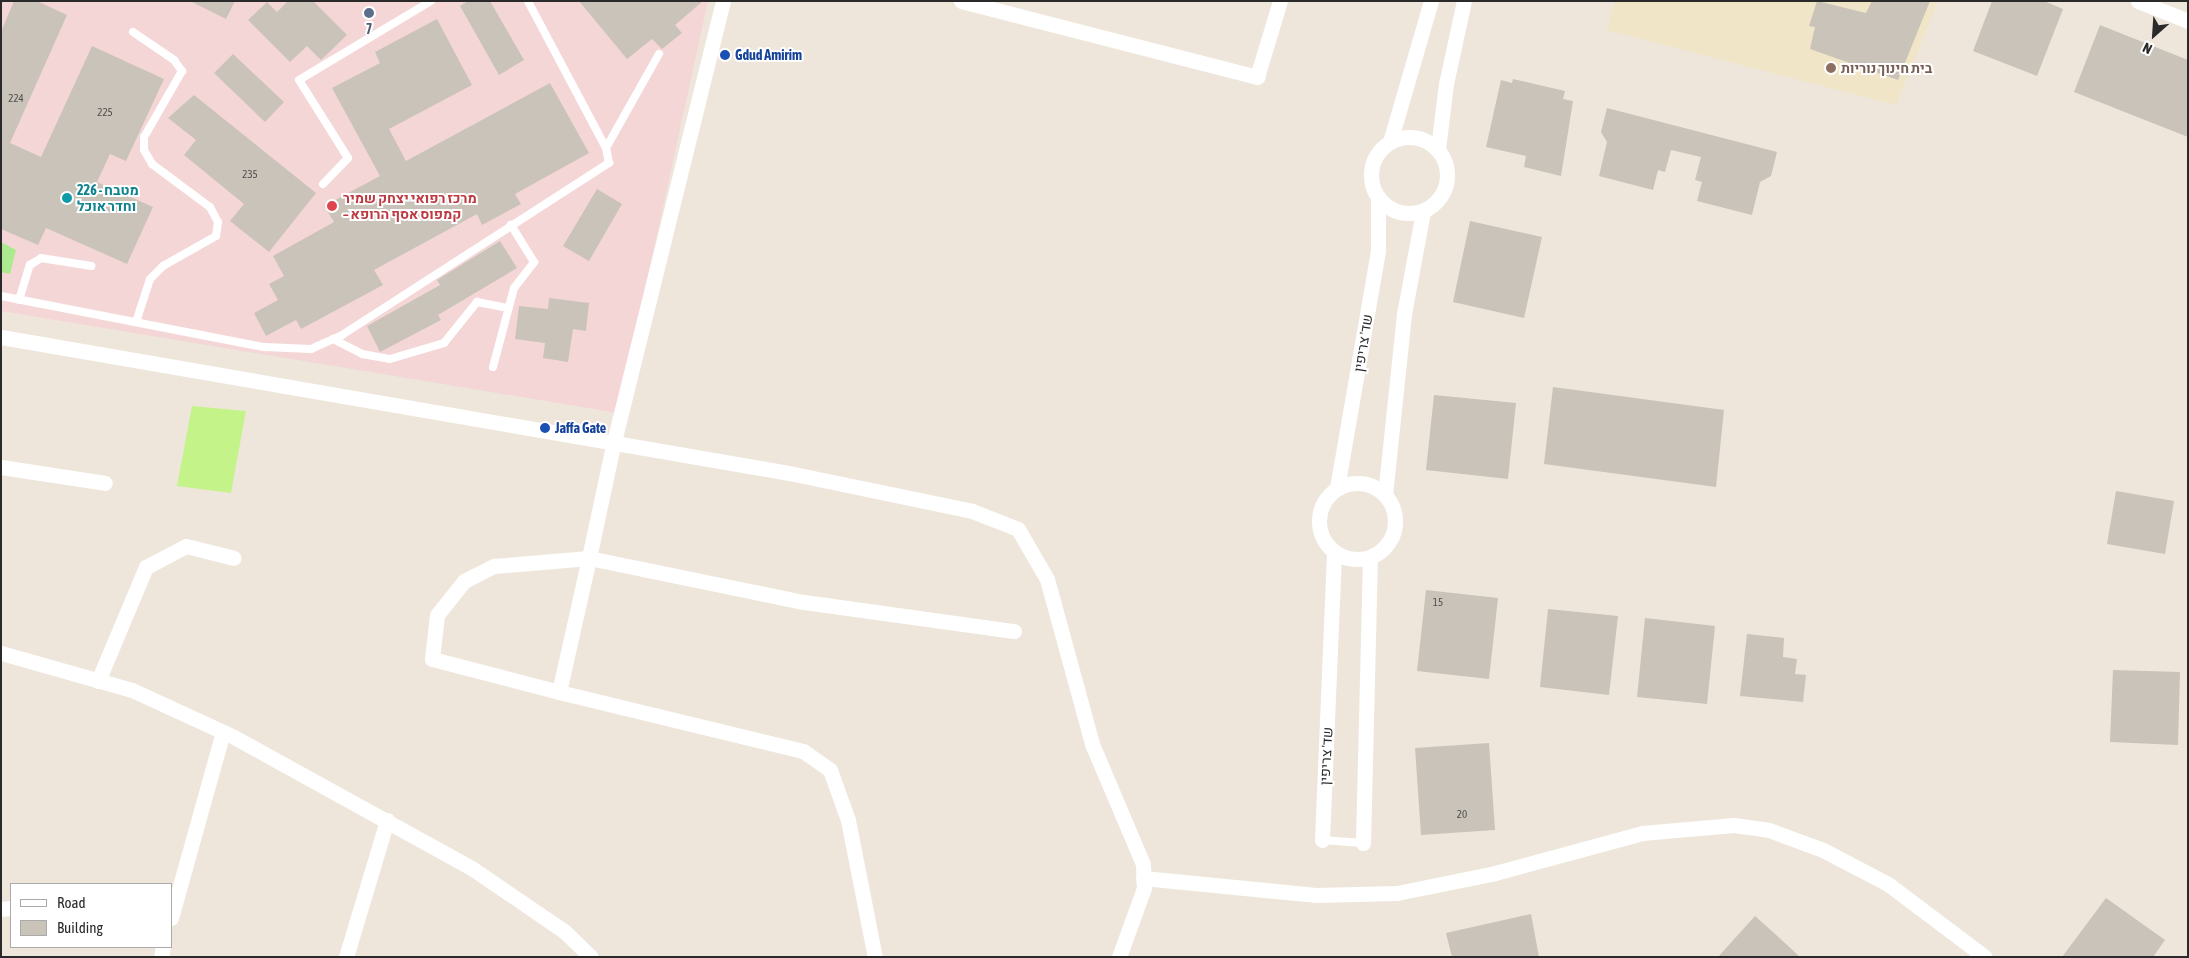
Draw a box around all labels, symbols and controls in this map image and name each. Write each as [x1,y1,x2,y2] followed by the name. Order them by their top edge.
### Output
[363,7,375,19] marker: 7
[2129,10,2179,60] north arrow
[366,21,372,37] place label: 7
[2140,39,2155,57] text: N
[735,47,802,63] place label: Gdud Amirim
[719,49,731,61] marker: Gdud Amirim
[1841,60,1932,76] place label: בית חינוך נוריות
[1825,62,1837,74] marker: בית חינוך נוריות
[8,91,24,105] house number: 224
[97,105,113,119] house number: 225
[242,167,258,181] house number: 235
[77,182,139,214] place label: 226 - מטבח וחדר אוכל
[343,190,477,222] place label: מרכז רפואי יצחק שמיר – קמפוס אסף הרופא
[61,192,73,204] marker: 226 - מטבח וחדר אוכל
[325,199,339,213] marker: מרכז רפואי יצחק שמיר – קמפוס אסף הרופא
[1350,313,1376,373] street label: שד' צריפין
[555,420,606,436] place label: Jaffa Gate
[539,422,551,434] marker: Jaffa Gate
[1433,595,1443,609] house number: 15
[1316,726,1336,786] street label: שד' צריפין
[1457,807,1467,821] house number: 20
[10,883,172,948] legend
[57,894,86,911] text: Road
[57,919,103,936] text: Building

